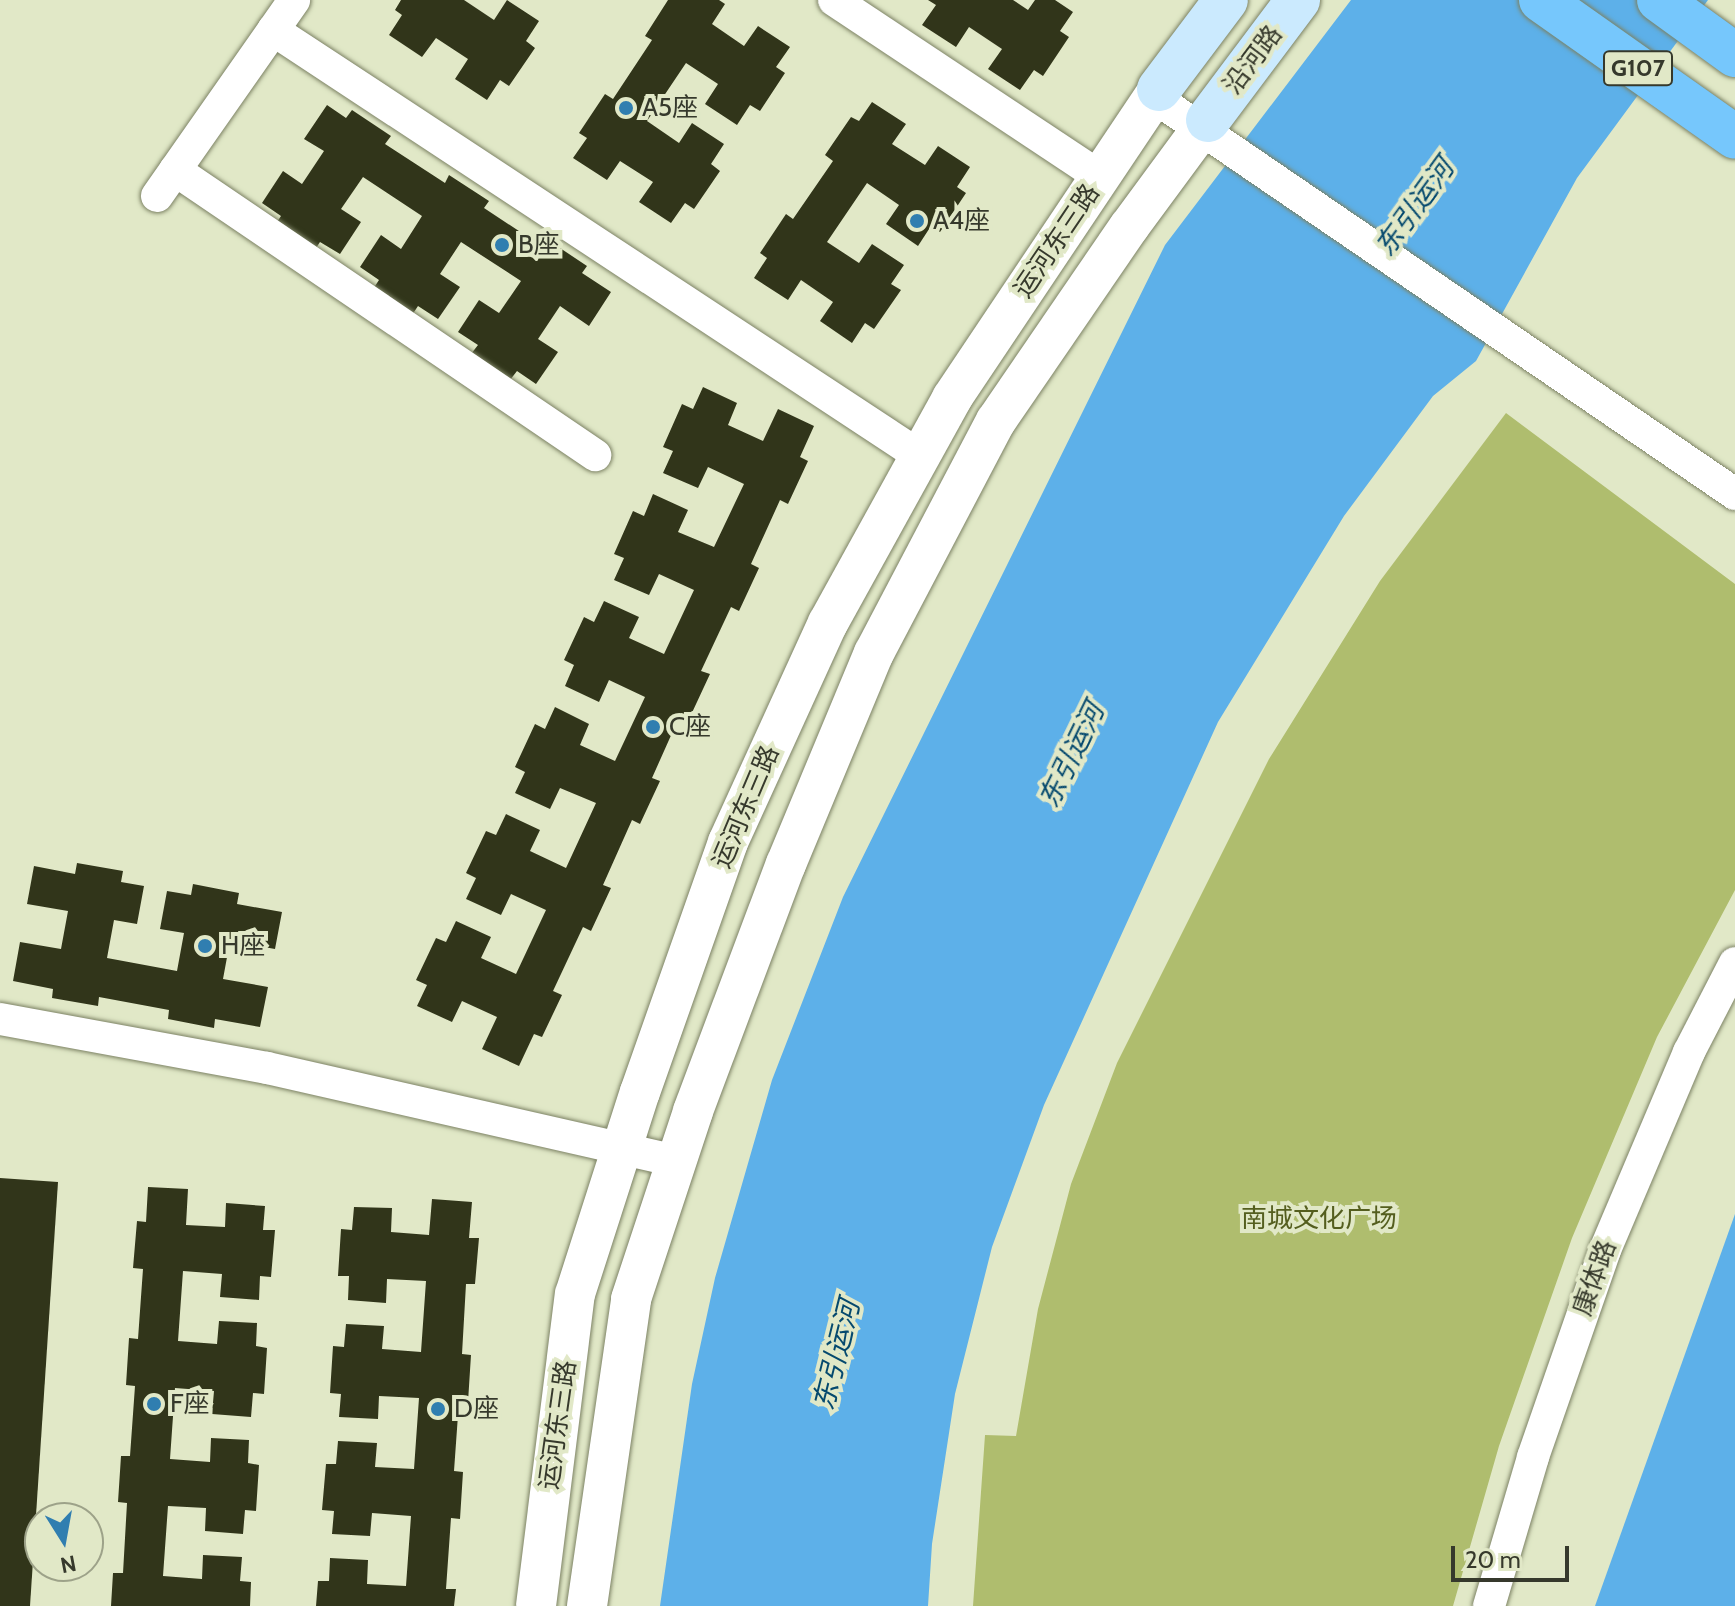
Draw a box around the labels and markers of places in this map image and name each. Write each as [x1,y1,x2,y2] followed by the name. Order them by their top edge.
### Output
[642,92,698,124] place label: A5座
[617,99,635,117] marker: A5座
[933,205,990,237] place label: A4座
[908,212,926,230] marker: A4座
[518,229,560,261] place label: B座
[493,236,511,254] marker: B座
[669,711,711,743] place label: C座
[644,718,662,736] marker: C座
[221,930,265,962] place label: H座
[196,937,214,955] marker: H座
[170,1388,210,1420] place label: F座
[454,1393,499,1425] place label: D座
[145,1395,163,1413] marker: F座
[429,1400,447,1418] marker: D座

